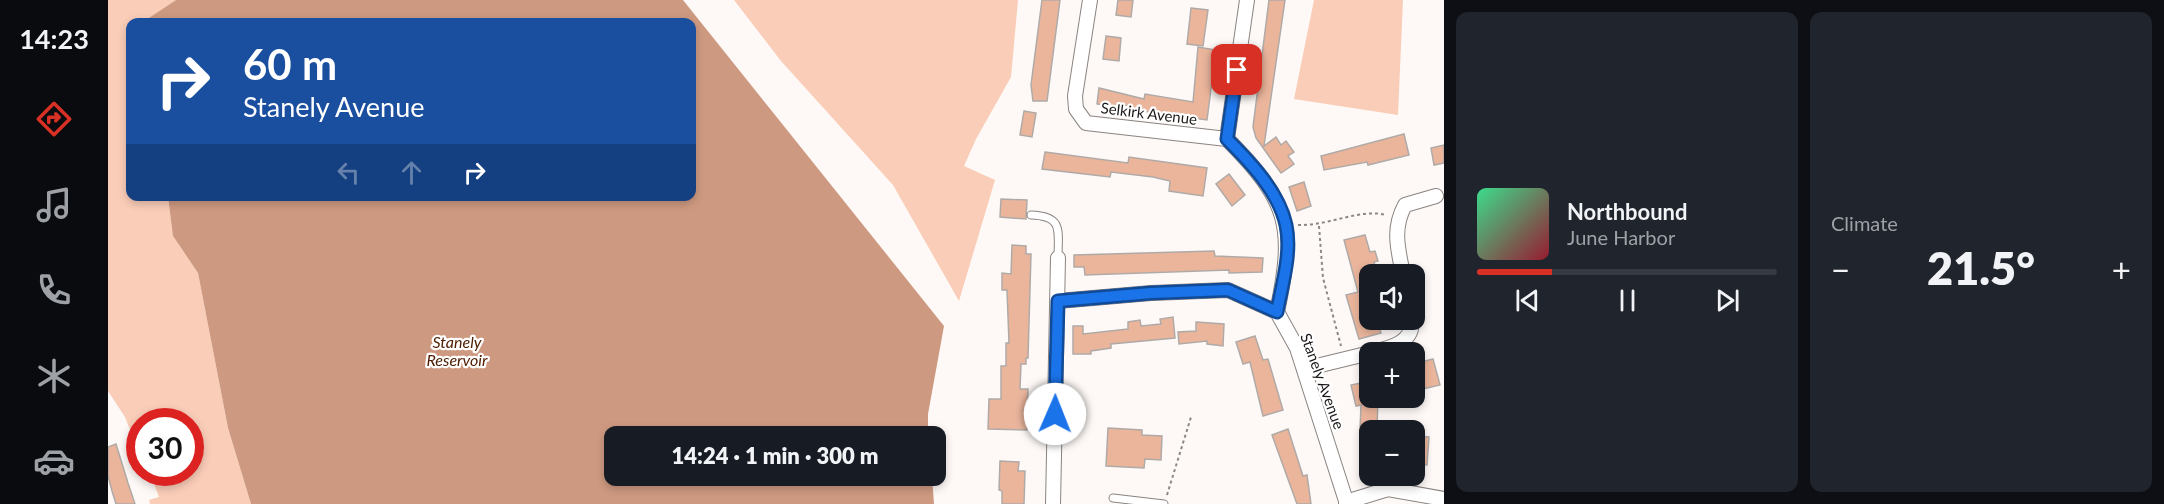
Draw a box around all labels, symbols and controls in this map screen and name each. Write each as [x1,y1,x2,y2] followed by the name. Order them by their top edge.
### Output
[19,22,89,55] text: 14:23
[243,39,337,89] text: 60 m
[144,42,222,120] icon: right
[1211,44,1262,95] pin
[1220,53,1253,86] icon: arrive
[243,90,424,123] text: Stanely Avenue
[33,98,75,140] icon: directions
[1100,98,1198,128] street label: Selkirk Avenue
[332,156,365,189] icon: left
[395,156,428,189] icon: ahead
[458,156,491,189] icon: right
[33,184,75,226] icon: music
[1567,198,1687,225] text: Northbound
[1831,211,1898,235] text: Climate
[1567,225,1675,249] text: June Harbor
[1927,241,2035,295] text: 21.5°
[1831,249,1850,289] text: −
[2112,249,2131,289] text: +
[1359,264,1425,486] map controls
[1359,264,1425,330] button: sound
[33,269,75,311] icon: phone
[1511,284,1544,317] icon: previous
[1611,284,1644,317] icon: pause
[1711,284,1744,317] icon: next
[1297,331,1349,432] street label: Stanely Avenue
[427,332,488,369] water label: Stanely Reservoir
[1359,342,1425,408] button: +
[33,355,75,397] icon: climate
[1023,382,1087,446] position arrow
[126,408,204,486] speed limit sign: 30
[1359,420,1425,486] button: −
[33,440,75,482] icon: car
[672,442,878,469] text: 14:24 · 1 min · 300 m

